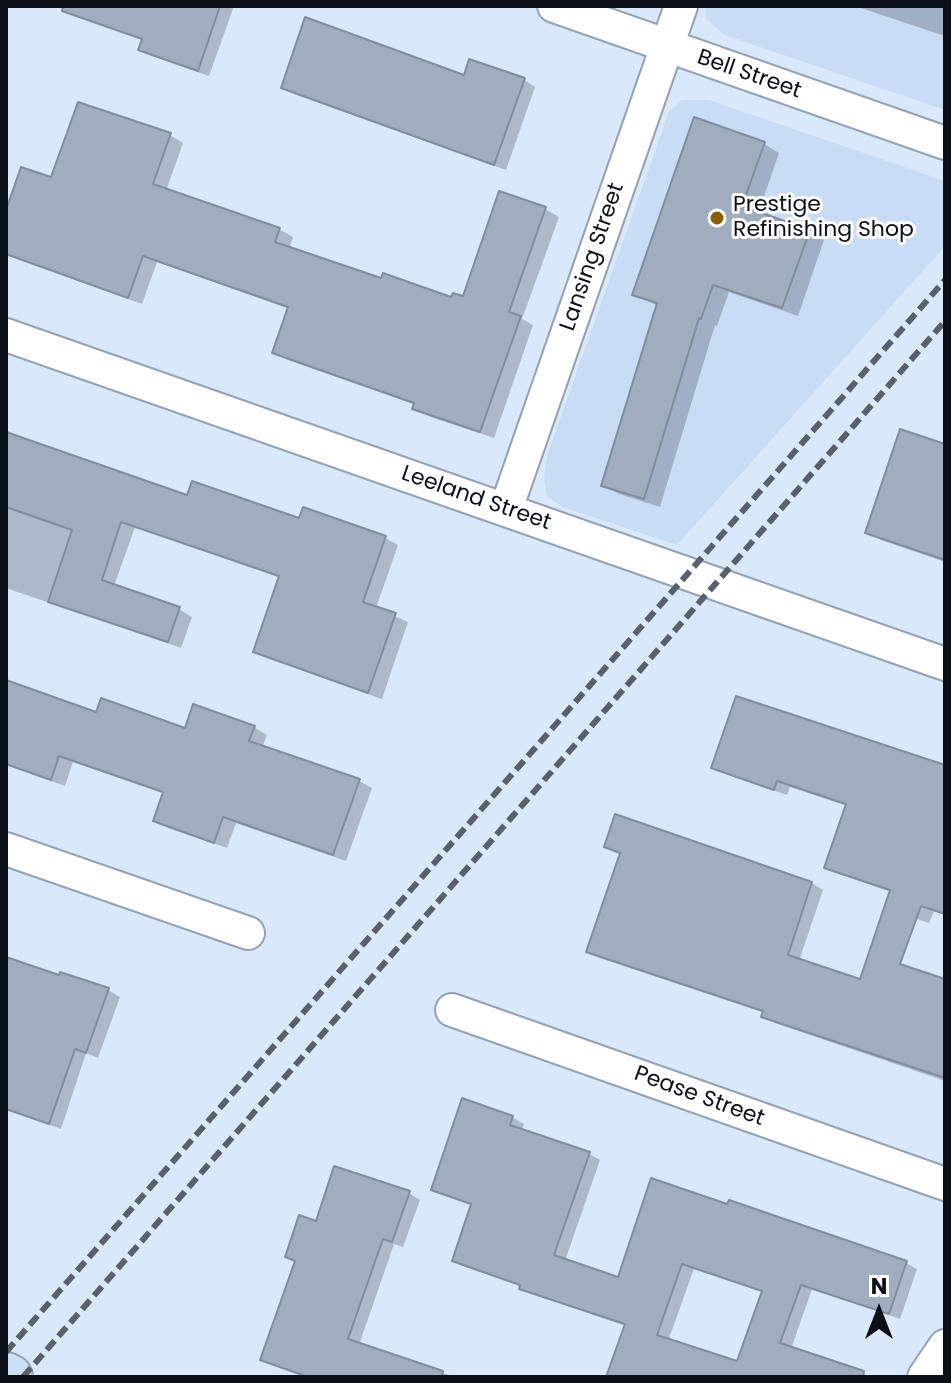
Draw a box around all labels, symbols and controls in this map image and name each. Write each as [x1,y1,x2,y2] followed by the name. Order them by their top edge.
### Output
[694,45,804,105] street label: Bell Street
[555,180,631,334] street label: Lansing Street
[733,192,914,244] place label: Prestige Refinishing Shop
[708,209,726,227] marker: Prestige Refinishing Shop
[398,461,554,537] street label: Leeland Street
[630,1061,768,1133] street label: Pease Street
[839,1271,919,1351] north arrow
[871,1271,887,1302] text: N

